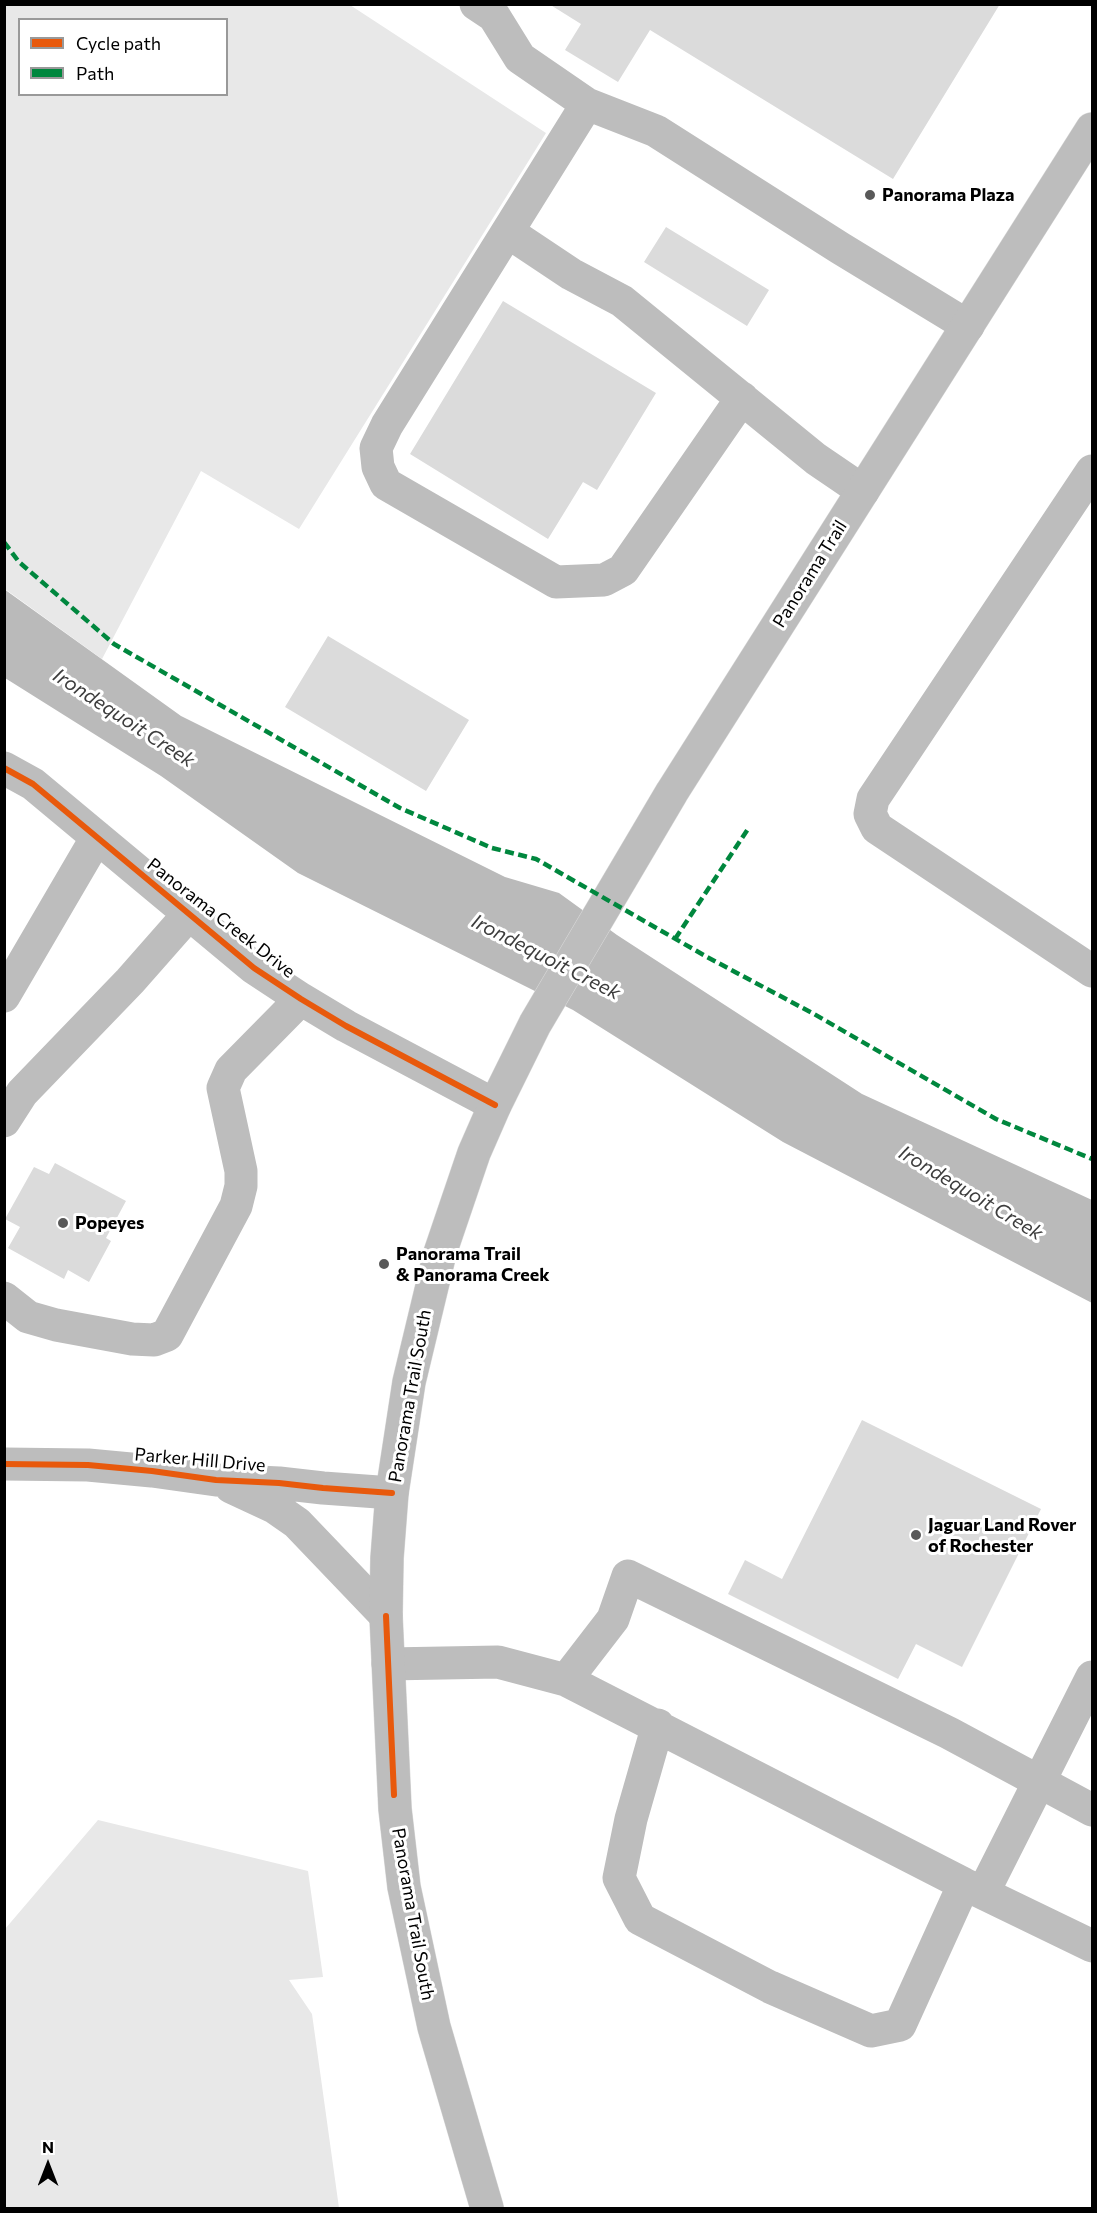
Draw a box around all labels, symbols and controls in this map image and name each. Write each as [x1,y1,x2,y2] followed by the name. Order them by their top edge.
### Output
[18,18,228,96] legend
[76,32,161,54] text: Cycle path
[76,62,114,84] text: Path
[882,184,1015,206] place label: Panorama Plaza
[863,188,877,202] marker: Panorama Plaza
[768,516,852,632] street label: Panorama Trail
[49,663,199,773] water label: Irondequoit Creek
[143,854,299,982] street label: Panorama Creek Drive
[467,909,625,1005] water label: Irondequoit Creek
[895,1140,1047,1246] water label: Irondequoit Creek
[75,1212,144,1234] place label: Popeyes
[56,1216,70,1230] marker: Popeyes
[396,1243,550,1286] place label: Panorama Trail & Panorama Creek
[377,1257,391,1271] marker: Panorama Trail & Panorama Creek
[384,1308,436,1484] street label: Panorama Trail South
[134,1444,266,1476] street label: Parker Hill Drive
[928,1514,1077,1556] place label: Jaguar Land Rover of Rochester
[909,1528,923,1542] marker: Jaguar Land Rover of Rochester
[387,1826,439,2002] street label: Panorama Trail South
[18,2135,78,2195] north arrow
[42,2137,54,2156] text: N

